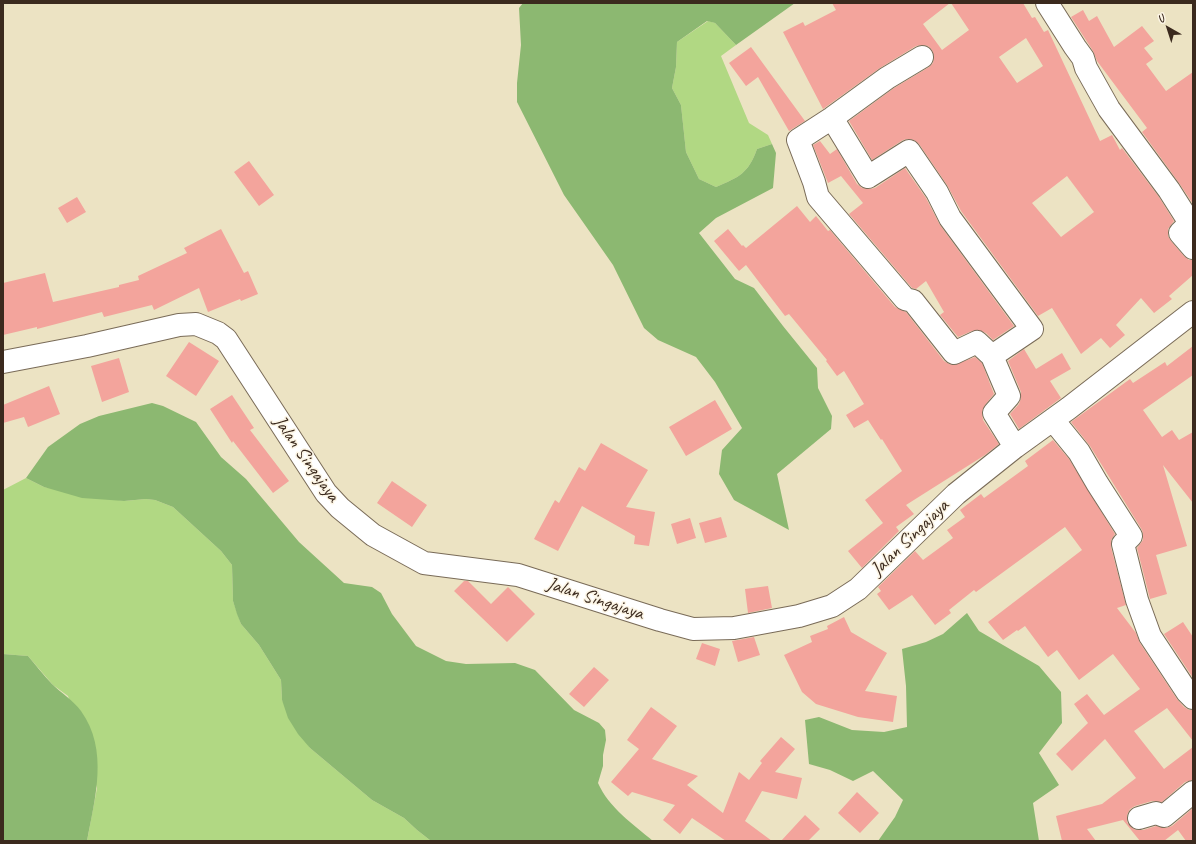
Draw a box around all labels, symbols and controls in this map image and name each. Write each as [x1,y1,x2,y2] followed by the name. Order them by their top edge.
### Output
[1148,8,1188,48] north arrow
[1154,12,1167,26] text: U
[268,411,344,507] street label: Jalan Singajaya
[866,495,954,581] street label: Jalan Singajaya
[544,573,646,625] street label: Jalan Singajaya

